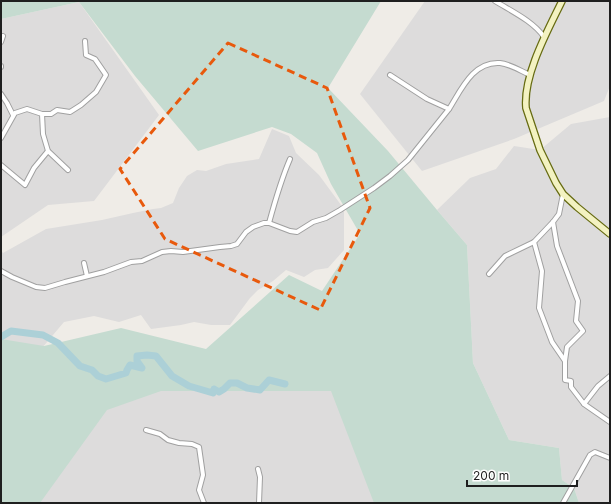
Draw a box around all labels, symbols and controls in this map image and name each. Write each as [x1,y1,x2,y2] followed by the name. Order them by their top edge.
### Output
[467,462,577,488] scale bar
[473,468,509,483] text: 200 m

